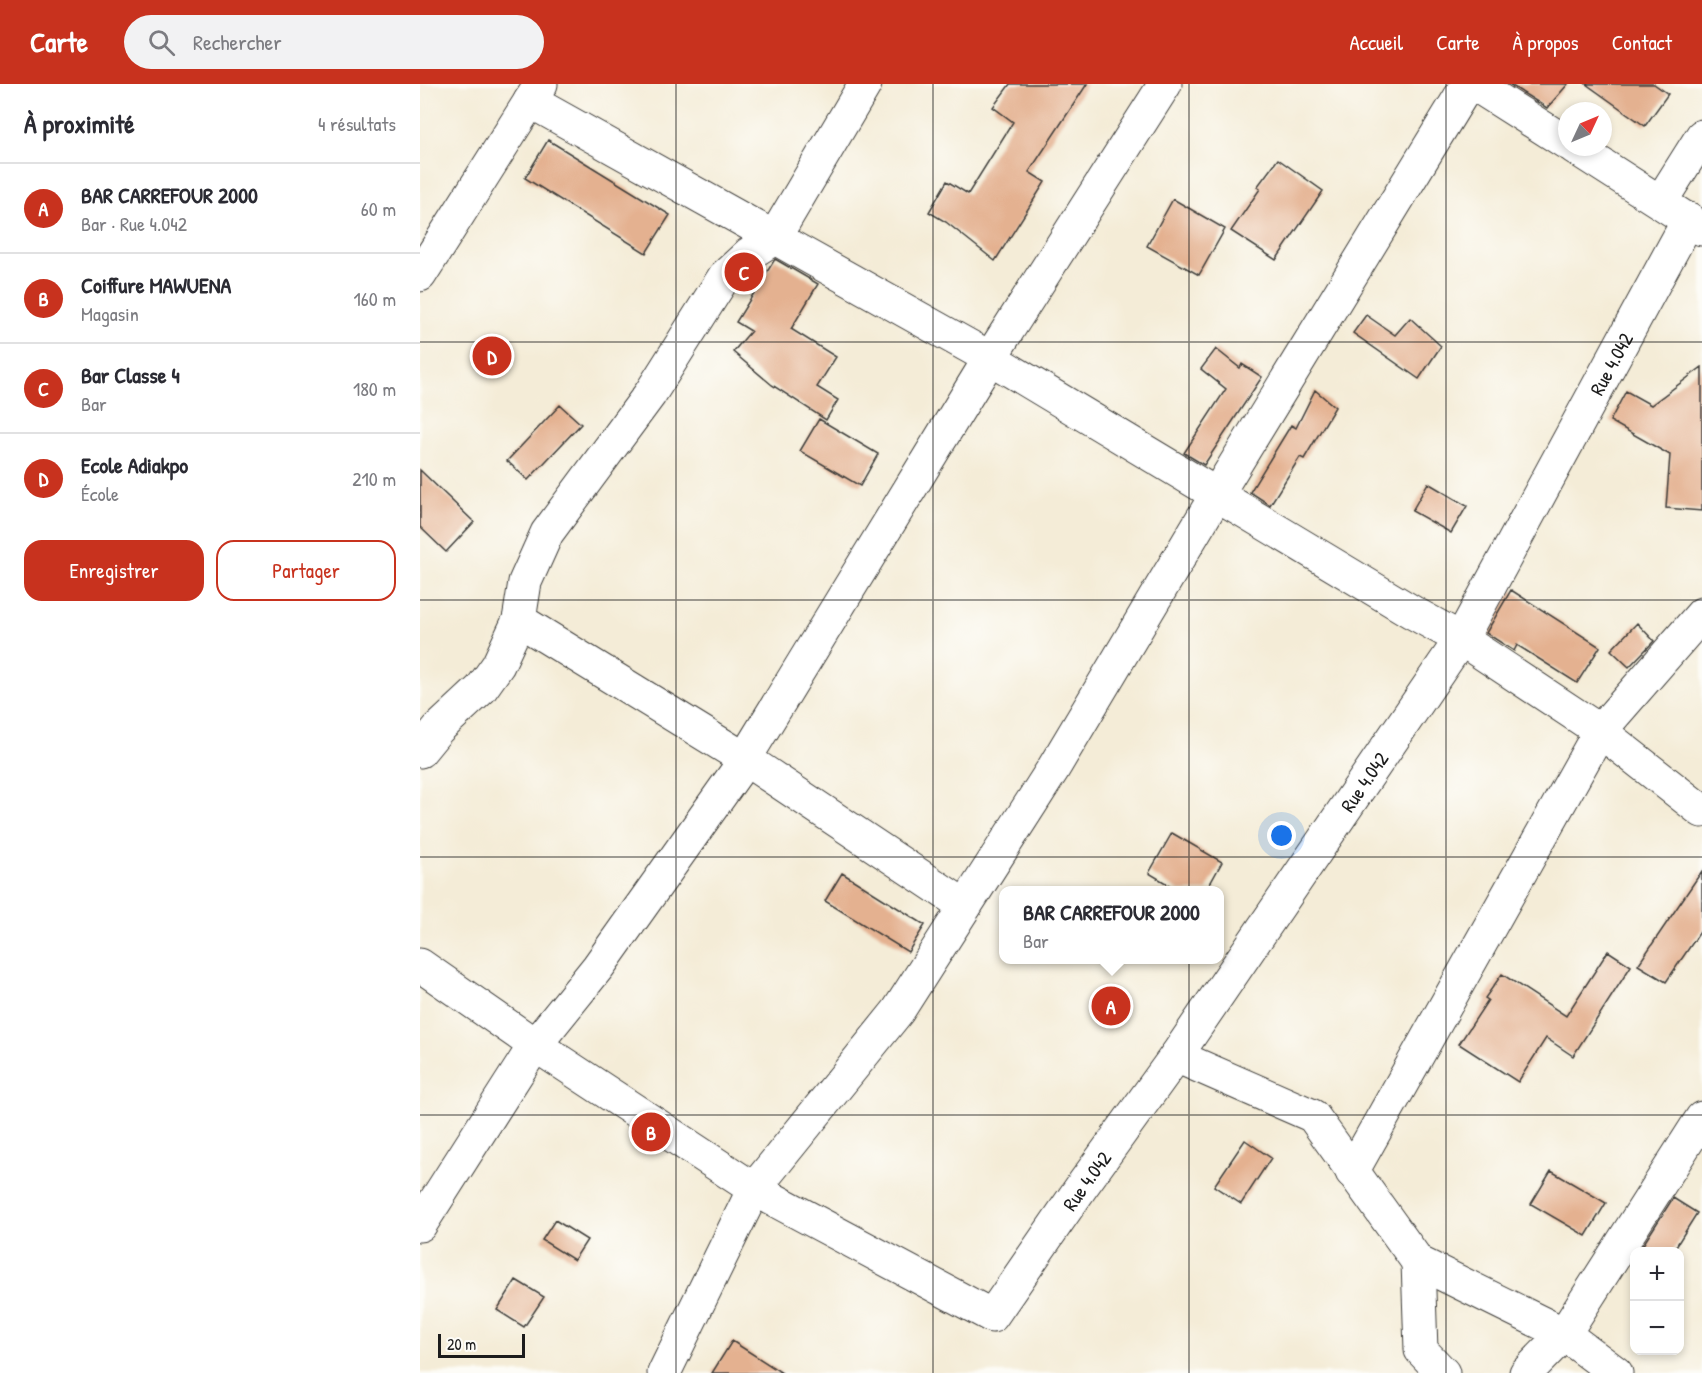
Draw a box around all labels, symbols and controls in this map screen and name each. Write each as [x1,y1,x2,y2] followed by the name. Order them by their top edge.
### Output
[124,15,544,69] search box
[30,23,88,61] text: Carte
[145,26,178,59] icon: search
[193,27,282,57] text: Rechercher
[1350,28,1403,57] text: Accueil
[1436,28,1480,57] text: Carte
[1513,28,1579,57] text: À propos
[1612,28,1672,57] text: Contact
[1558,102,1612,156] north arrow
[24,106,135,141] text: À proximité
[318,110,396,137] text: 4 résultats
[81,180,258,210] text: BAR CARREFOUR 2000
[39,195,48,222] text: A
[361,195,396,222] text: 60 m
[81,210,187,237] text: Bar · Rue 4.042
[724,250,764,294] pin: C
[81,270,231,300] text: Coiffure MAWUENA
[38,285,49,312] text: B
[354,285,396,312] text: 160 m
[81,300,139,327] text: Magasin
[1583,327,1639,400] street label: Rue 4.042
[472,334,512,378] pin: D
[81,360,180,390] text: Bar Classe 4
[38,375,49,402] text: C
[353,375,396,402] text: 180 m
[81,390,107,417] text: Bar
[81,450,188,480] text: Ecole Adiakpo
[39,465,48,492] text: D
[352,465,396,492] text: 210 m
[81,480,119,507] text: École
[24,540,204,601] button: Enregistrer
[216,540,396,601] button: Partager
[1333,746,1394,817] street label: Rue 4.042
[1267,821,1296,850] your location
[999,886,1224,964] popup
[1023,897,1200,927] text: BAR CARREFOUR 2000
[1023,927,1049,954] text: Bar
[1092,984,1130,1028] pin: A
[632,1110,670,1154] pin: B
[1056,1145,1117,1216] street label: Rue 4.042
[1630,1247,1684,1355] map controls
[1630,1247,1684,1301] button: +
[1630,1301,1684,1355] button: −
[438,1331,525,1358] scale bar
[447,1333,476,1355] text: 20 m

